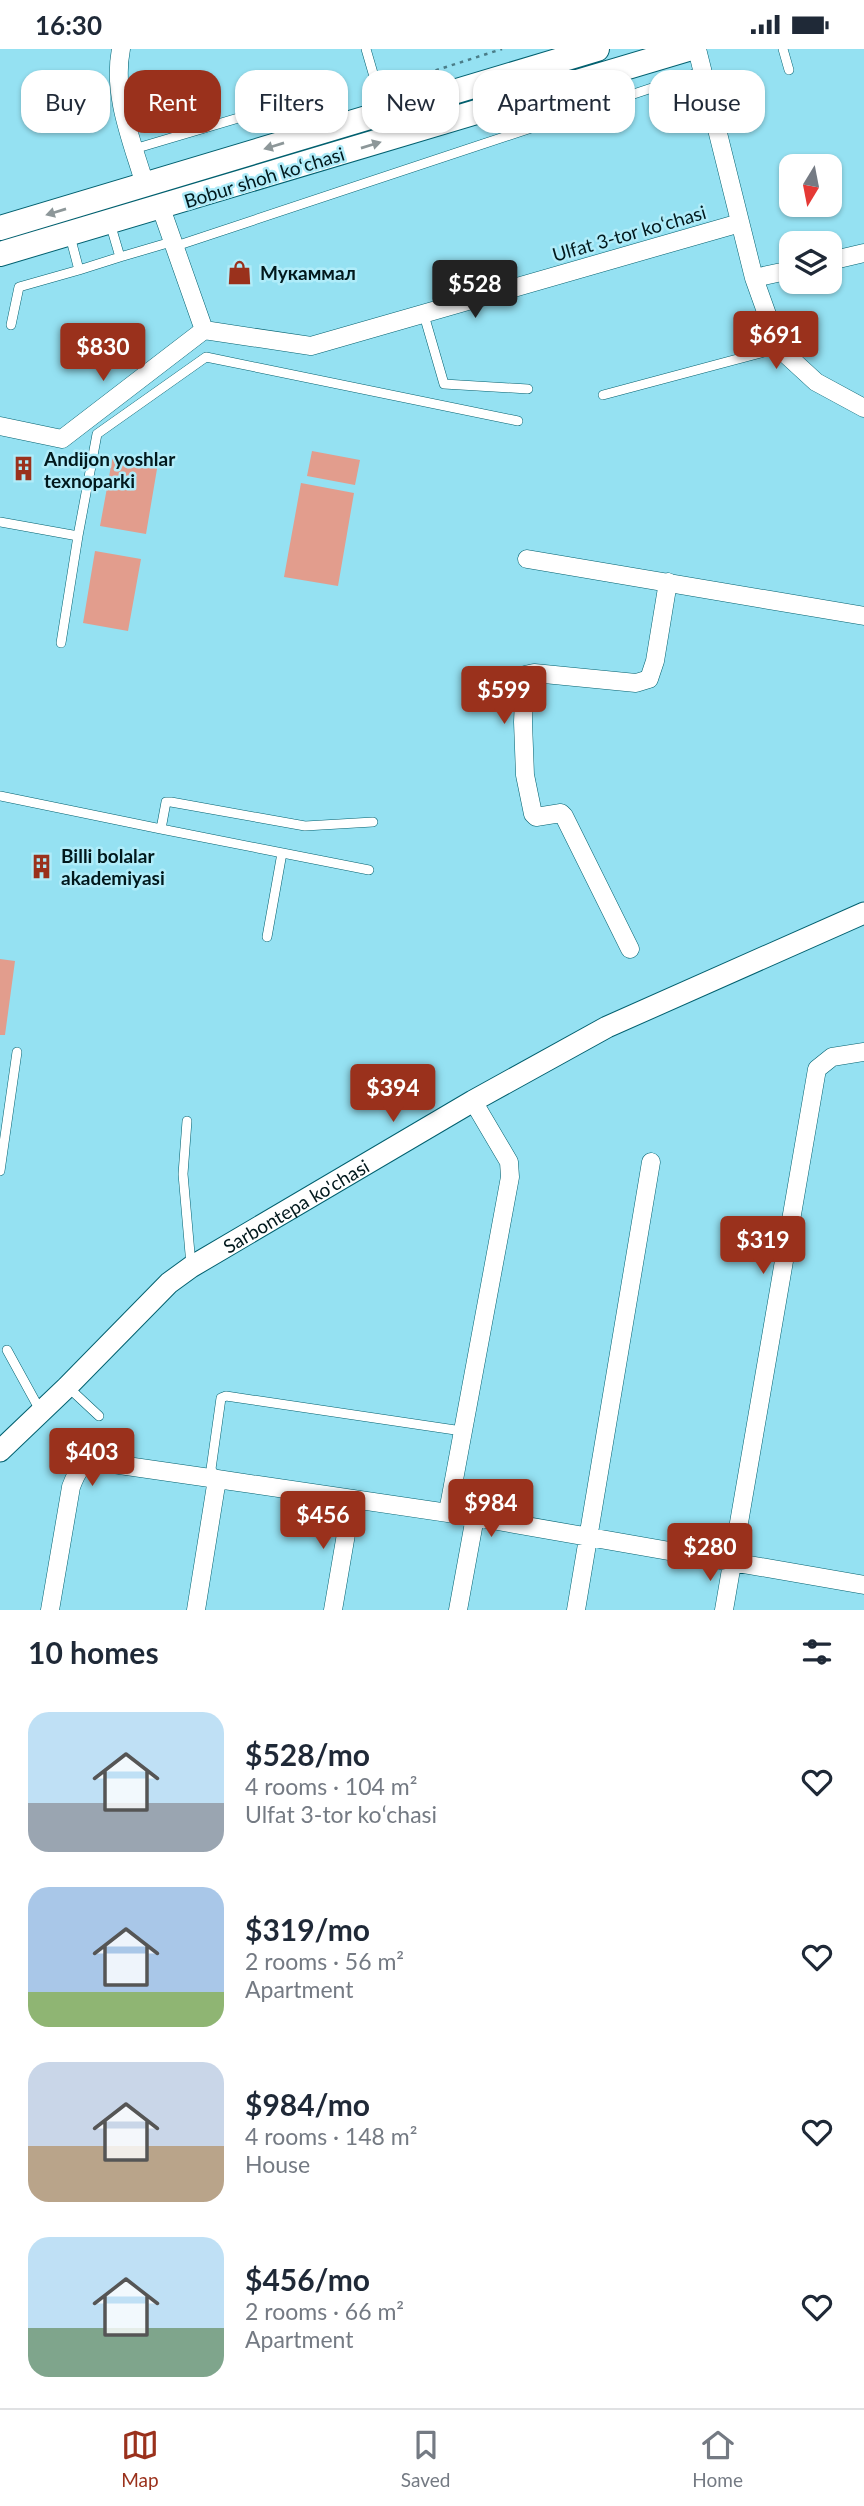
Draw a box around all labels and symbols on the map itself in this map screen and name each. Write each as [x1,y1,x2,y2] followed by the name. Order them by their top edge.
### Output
[361,139,382,149] one-way arrow
[181,142,347,212] street label: Bobur shoh koʻchasi
[263,142,284,152] one-way arrow
[779,154,842,217] north arrow
[550,200,708,266] street label: Ulfat 3-tor koʻchasi
[45,207,66,217] one-way arrow
[226,258,254,286] shop icon: Мукаммал
[260,261,356,284] place label: Мукаммал
[434,261,516,320] pin: $528
[735,311,817,371] pin: $691
[62,323,144,383] pin: $830
[43,447,176,492] place label: Andijon yoshlar texnoparki
[10,455,38,483] building icon: Andijon yoshlar texnoparki
[463,667,545,726] pin: $599
[61,844,165,889] place label: Billi bolalar akademiyasi
[27,852,55,880] building icon: Billi bolalar akademiyasi
[352,1065,434,1124] pin: $394
[219,1154,373,1257] street label: Sarbontepa ko'chasi
[722,1217,804,1276] pin: $319
[51,1429,133,1488] pin: $403
[450,1479,532,1539] pin: $984
[282,1491,364,1551] pin: $456
[669,1523,751,1583] pin: $280

